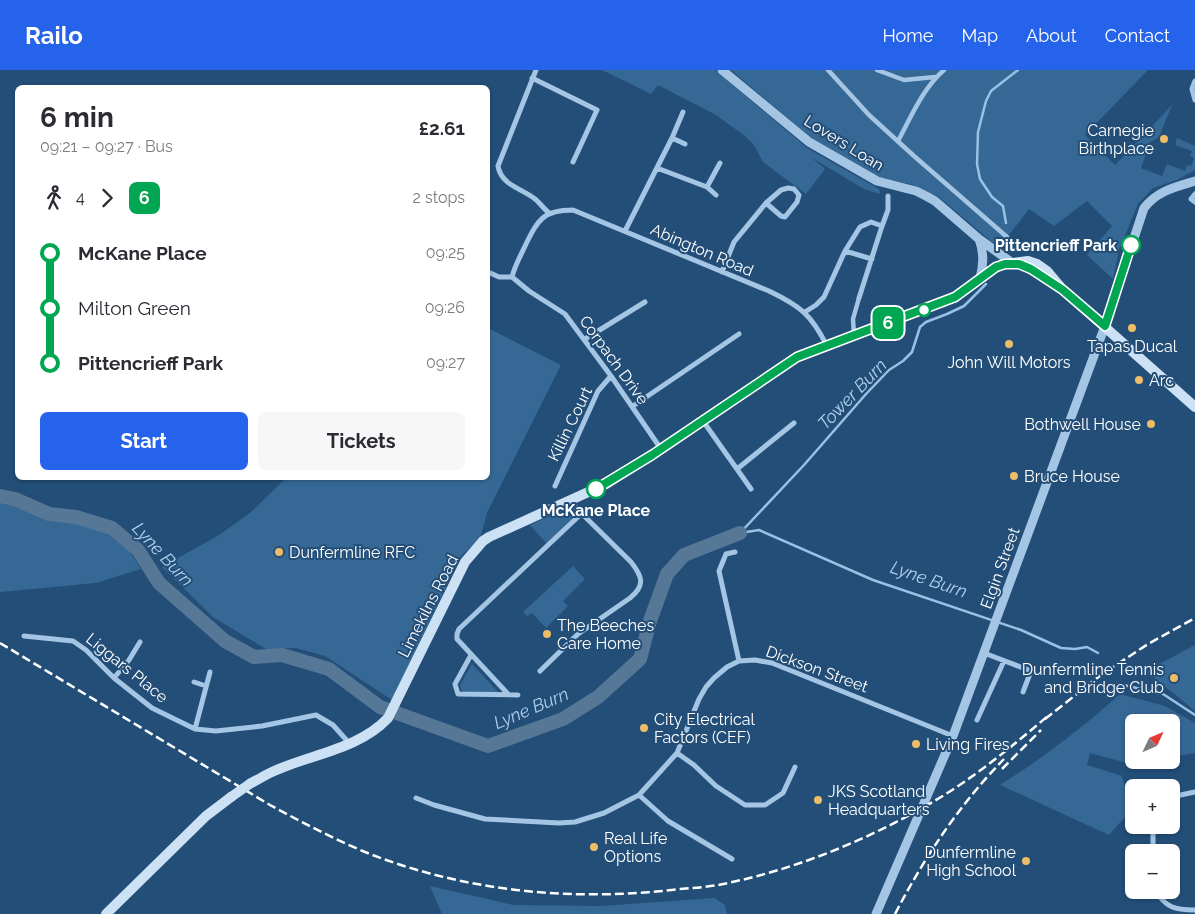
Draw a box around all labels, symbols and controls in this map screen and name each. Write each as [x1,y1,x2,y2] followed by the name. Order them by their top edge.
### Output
[25,21,83,50] text: Railo
[882,25,933,46] text: Home
[961,25,998,46] text: Map
[1026,25,1077,46] text: About
[1105,25,1170,46] text: Contact
[40,101,114,134] text: 6 min
[801,111,887,175] street label: Lovers Loan
[419,117,465,139] text: £2.61
[1079,121,1154,158] place label: Carnegie Birthplace
[1158,133,1170,145] marker: Carnegie Birthplace
[40,137,173,156] text: 09:21 – 09:27 · Bus
[40,184,68,212] icon: walk
[93,184,121,212] icon: forward
[139,187,150,208] text: 6
[76,188,85,207] text: 4
[413,188,465,207] text: 2 stops
[648,220,756,280] street label: Abington Road
[1121,235,1141,255] marker: Pittencrieff Park
[995,236,1117,255] place label: Pittencrieff Park
[78,242,207,264] text: McKane Place
[426,243,465,262] text: 09:25
[78,297,191,319] text: Milton Green
[425,298,465,317] text: 09:26
[917,303,931,317] unlabelled marker
[872,307,904,339] line badge: 6
[575,312,653,408] street label: Corpach Drive
[883,312,893,333] text: 6
[1126,322,1138,334] marker: Tapas Ducal
[1087,337,1178,356] place label: Tapas Ducal
[1003,338,1015,350] marker: John Will Motors
[78,352,223,374] text: Pittencrieff Park
[426,353,465,372] text: 09:27
[947,353,1071,372] place label: John Will Motors
[813,354,891,434] water label: Tower Burn
[1149,371,1174,390] place label: Arc
[1133,374,1145,386] marker: Arc
[544,383,596,464] street label: Killin Court
[40,412,248,470] button: Start
[258,412,465,470] button: Tickets
[1024,415,1141,434] place label: Bothwell House
[1145,418,1157,430] marker: Bothwell House
[1024,467,1120,486] place label: Bruce House
[1008,470,1020,482] marker: Bruce House
[586,479,606,499] marker: McKane Place
[542,501,651,520] place label: McKane Place
[128,518,198,590] water label: Lyne Burn
[976,524,1024,611] street label: Elgin Street
[289,543,415,562] place label: Dunfermline RFC
[273,546,285,558] marker: Dunfermline RFC
[394,551,462,661] street label: Limekilns Road
[888,556,970,602] water label: Lyne Burn
[557,616,655,653] place label: The Beeches Care Home
[541,628,553,640] marker: The Beeches Care Home
[82,629,172,707] street label: Liggars Place
[763,642,871,696] street label: Dickson Street
[1022,660,1164,697] place label: Dunfermline Tennis and Bridge Club
[1168,672,1180,684] marker: Dunfermline Tennis and Bridge Club
[490,683,572,733] water label: Lyne Burn
[654,710,755,747] place label: City Electrical Factors (CEF)
[1125,714,1180,769] north arrow
[1125,714,1180,899] map controls
[638,722,650,734] marker: City Electrical Factors (CEF)
[926,735,1010,754] place label: Living Fires
[910,738,922,750] marker: Living Fires
[1125,779,1180,834] button: +
[828,782,930,819] place label: JKS Scotland Headquarters
[812,794,824,806] marker: JKS Scotland Headquarters
[604,829,667,866] place label: Real Life Options
[588,841,600,853] marker: Real Life Options
[925,843,1017,880] place label: Dunfermline High School
[1125,844,1180,899] button: −
[1020,855,1032,867] marker: Dunfermline High School

